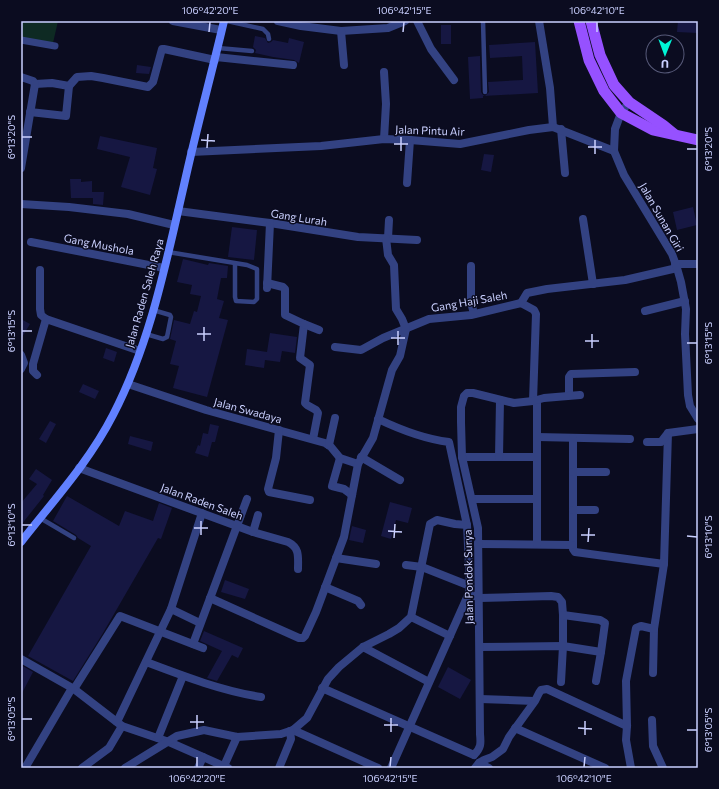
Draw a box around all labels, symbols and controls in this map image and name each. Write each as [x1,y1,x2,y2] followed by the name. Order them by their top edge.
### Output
[182,4,238,16] text: 106°42'20"E
[377,4,431,16] text: 106°42'15"E
[569,4,625,16] text: 106°42'10"E
[645,34,685,74] north arrow
[661,58,669,71] text: U
[5,115,17,159] text: 6°13'20"S
[395,122,466,139] street label: Jalan Pintu Air
[702,127,714,171] text: 6°13'20"S
[636,180,687,254] street label: Jalan Sunan Giri
[270,206,328,228] street label: Gang Lurah
[63,231,135,257] street label: Gang Mushola
[122,237,167,349] street label: Jalan Raden Saleh Raya
[430,288,508,314] street label: Gang Haji Saleh
[5,310,17,352] text: 6°13'15"S
[702,322,714,364] text: 6°13'15"S
[212,395,283,426] street label: Jalan Swadaya
[159,480,245,523] street label: Jalan Raden Saleh
[5,503,17,547] text: 6°13'10"S
[702,515,714,559] text: 6°13'10"S
[461,529,476,625] street label: Jalan Pondok Surya
[5,697,17,741] text: 6°13'05"S
[702,708,714,752] text: 6°13'05"S
[169,772,225,784] text: 106°42'20"E
[363,772,417,784] text: 106°42'15"E
[556,772,612,784] text: 106°42'10"E

